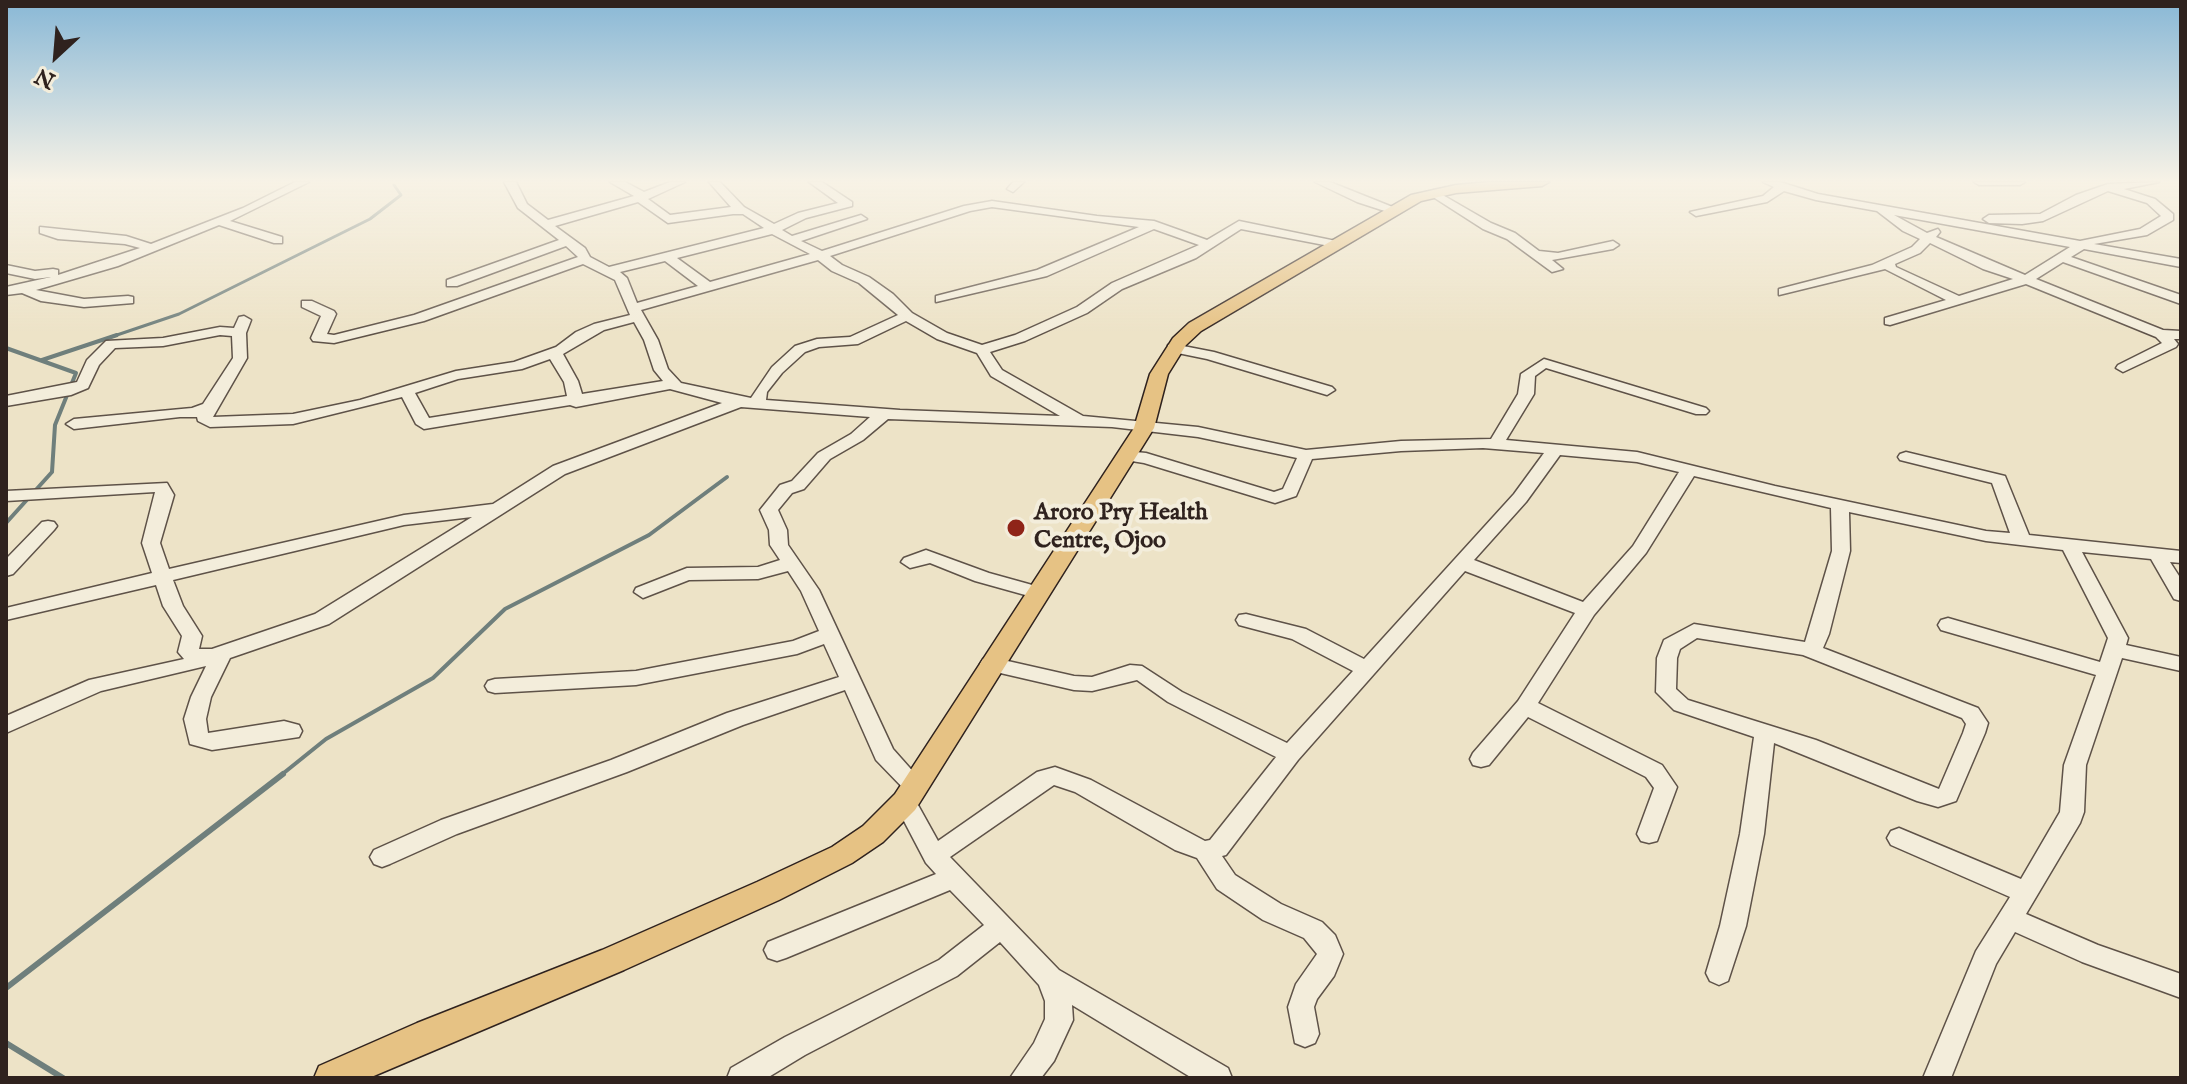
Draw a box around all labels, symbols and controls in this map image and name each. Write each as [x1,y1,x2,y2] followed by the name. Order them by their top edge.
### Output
[16,16,96,96] north arrow
[31,61,60,94] text: N
[1034,500,1208,556] place label: Aroro Pry Health Centre, Ojoo
[1005,517,1027,539] marker: Aroro Pry Health Centre, Ojoo

